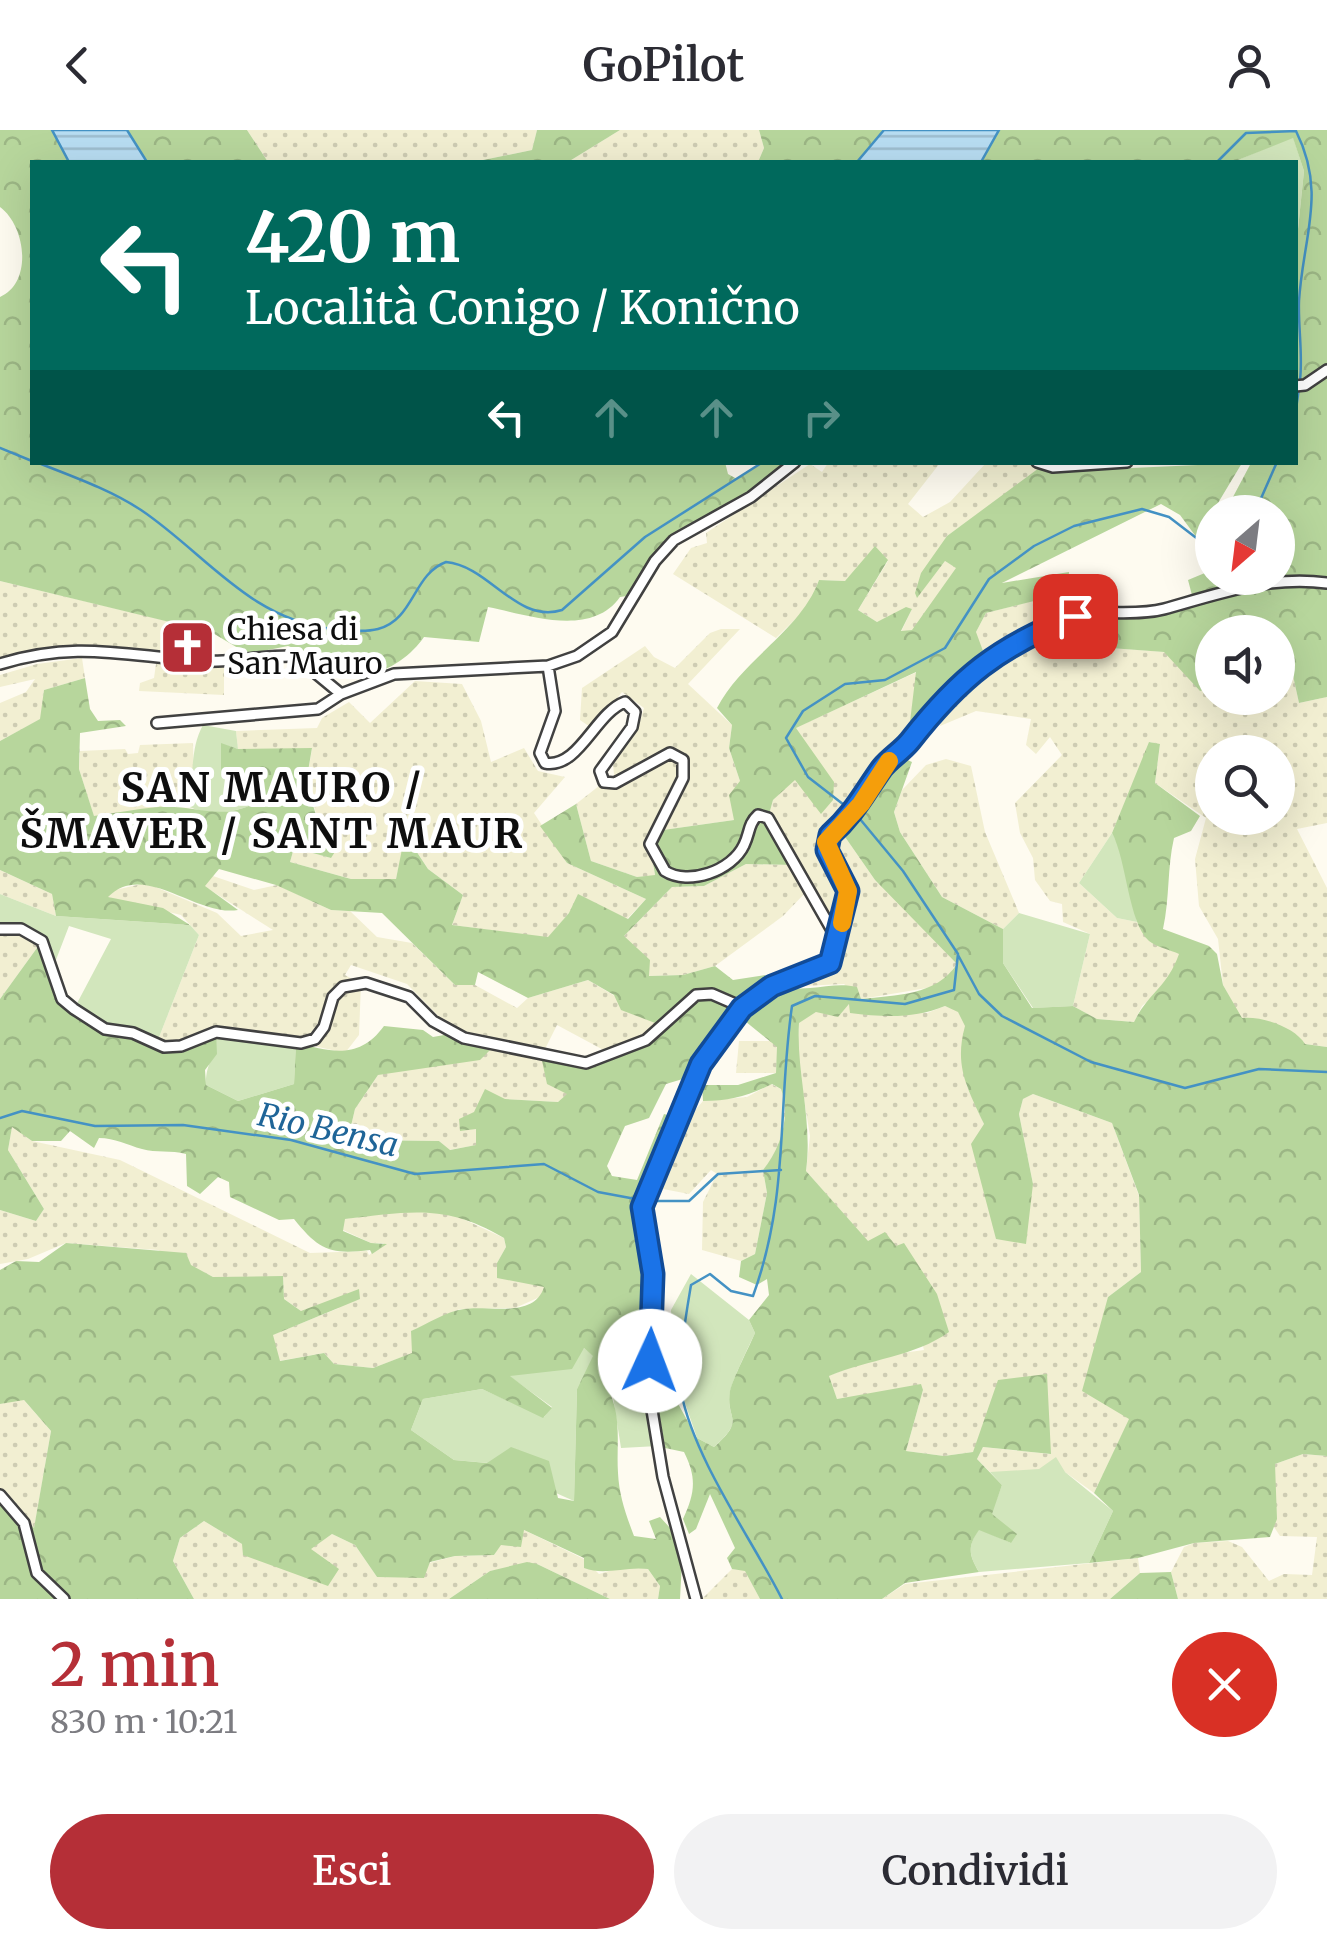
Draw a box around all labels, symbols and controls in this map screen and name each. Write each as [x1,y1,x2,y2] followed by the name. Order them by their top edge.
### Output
[583,37,744,93] text: GoPilot
[50,38,105,93] icon: back
[1222,38,1277,93] icon: person
[245,193,460,281] text: 420 m
[80,200,210,330] icon: left
[245,280,800,336] text: Località Conigo / Konično
[479,390,534,445] icon: left
[584,390,639,445] icon: ahead
[689,390,744,445] icon: ahead
[794,390,849,445] icon: right
[1195,495,1295,595] north arrow
[1195,495,1295,835] map controls
[1033,574,1118,659] pin
[1048,589,1103,644] icon: arrive
[227,610,383,682] place label: Chiesa di San Mauro
[1195,615,1295,715] button: sound
[158,617,218,677] church icon: Chiesa di San Mauro
[1195,735,1295,835] button: search
[19,763,525,859] district label: SAN MAURO / ŠMAVER / SANT MAUR
[254,1094,402,1166] water label: Rio Bensa
[598,1309,702,1413] position arrow
[50,1627,219,1702] text: 2 min
[1172,1632,1277,1737] button: close
[50,1702,238,1742] text: 830 m · 10:21
[50,1814,654,1929] button: Esci
[674,1814,1277,1929] button: Condividi

